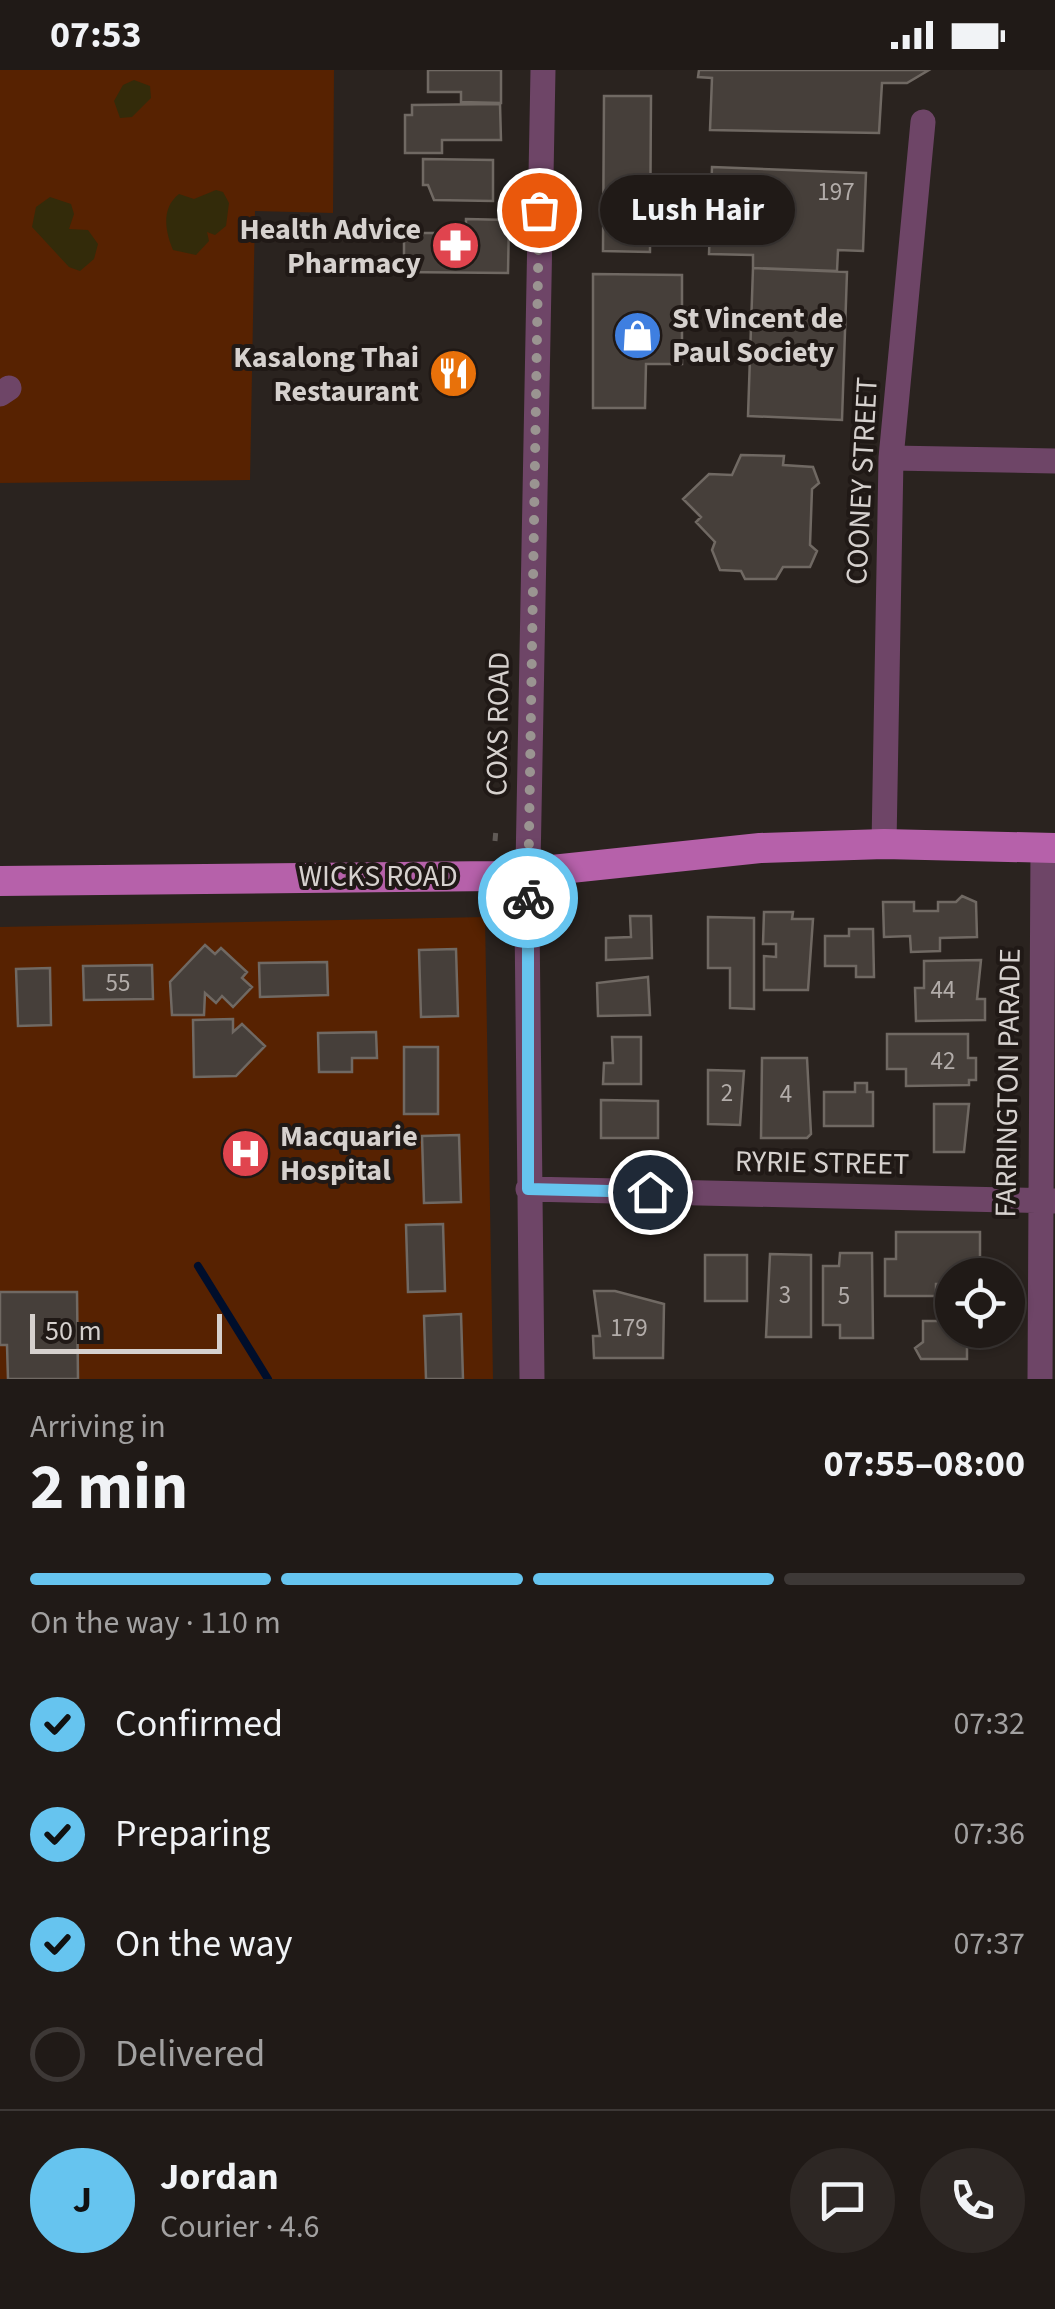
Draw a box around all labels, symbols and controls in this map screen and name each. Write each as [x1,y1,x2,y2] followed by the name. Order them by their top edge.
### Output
[50,8,142,62] text: 07:53
[497,168,582,253] pin
[817,174,855,210] house number: 197
[599,175,794,245] callout: Lush Hair
[512,183,567,238] icon: bag
[631,187,764,233] text: Lush Hair
[239,208,421,285] place label: Health Advice Pharmacy
[430,220,482,272] pharmacy icon: Health Advice Pharmacy
[672,297,844,374] place label: St Vincent de Paul Society
[611,309,663,361] shop icon: St Vincent de Paul Society
[233,336,420,413] place label: Kasalong Thai Restaurant
[428,348,480,400] restaurant icon: Kasalong Thai Restaurant
[835,376,889,586] street label: COONEY STREET
[475,652,521,796] street label: COXS ROAD
[478,848,578,948] courier
[298,855,458,898] street label: WICKS ROAD
[501,871,556,926] icon: bike
[984,948,1032,1218] street label: FARRINGTON PARADE
[106,965,130,1001] house number: 55
[931,972,955,1008] house number: 44
[931,1043,955,1079] house number: 42
[721,1075,733,1111] house number: 2
[780,1076,792,1112] house number: 4
[280,1115,418,1192] place label: Macquarie Hospital
[219,1127,271,1179] hospital icon: Macquarie Hospital
[734,1140,910,1186] street label: RYRIE STREET
[608,1150,693,1235] pin
[623,1165,678,1220] icon: home
[935,1258,1025,1348] map controls
[935,1258,1025,1348] button: locate
[779,1277,791,1313] house number: 3
[838,1278,850,1314] house number: 5
[30,1309,222,1354] scale bar
[610,1310,648,1346] house number: 179
[45,1311,102,1351] text: 50 m
[30,1404,166,1450] text: Arriving in
[823,1437,1025,1491] text: 07:55–08:00
[30,1441,188,1534] text: 2 min
[30,1600,281,1646] text: On the way · 110 m
[30,1697,85,1752] icon: check
[115,1697,283,1751] text: Confirmed
[953,1701,1025,1747] text: 07:32
[30,1807,85,1862] icon: check
[115,1807,270,1861] text: Preparing
[953,1811,1025,1857] text: 07:36
[30,1917,85,1972] icon: check
[115,1917,292,1971] text: On the way
[953,1921,1025,1967] text: 07:37
[115,2027,265,2081] text: Delivered
[790,2148,895,2253] button: chat
[920,2148,1025,2253] button: phone
[160,2150,279,2204] text: Jordan
[73,2173,92,2227] text: J
[160,2204,320,2250] text: Courier · 4.6

